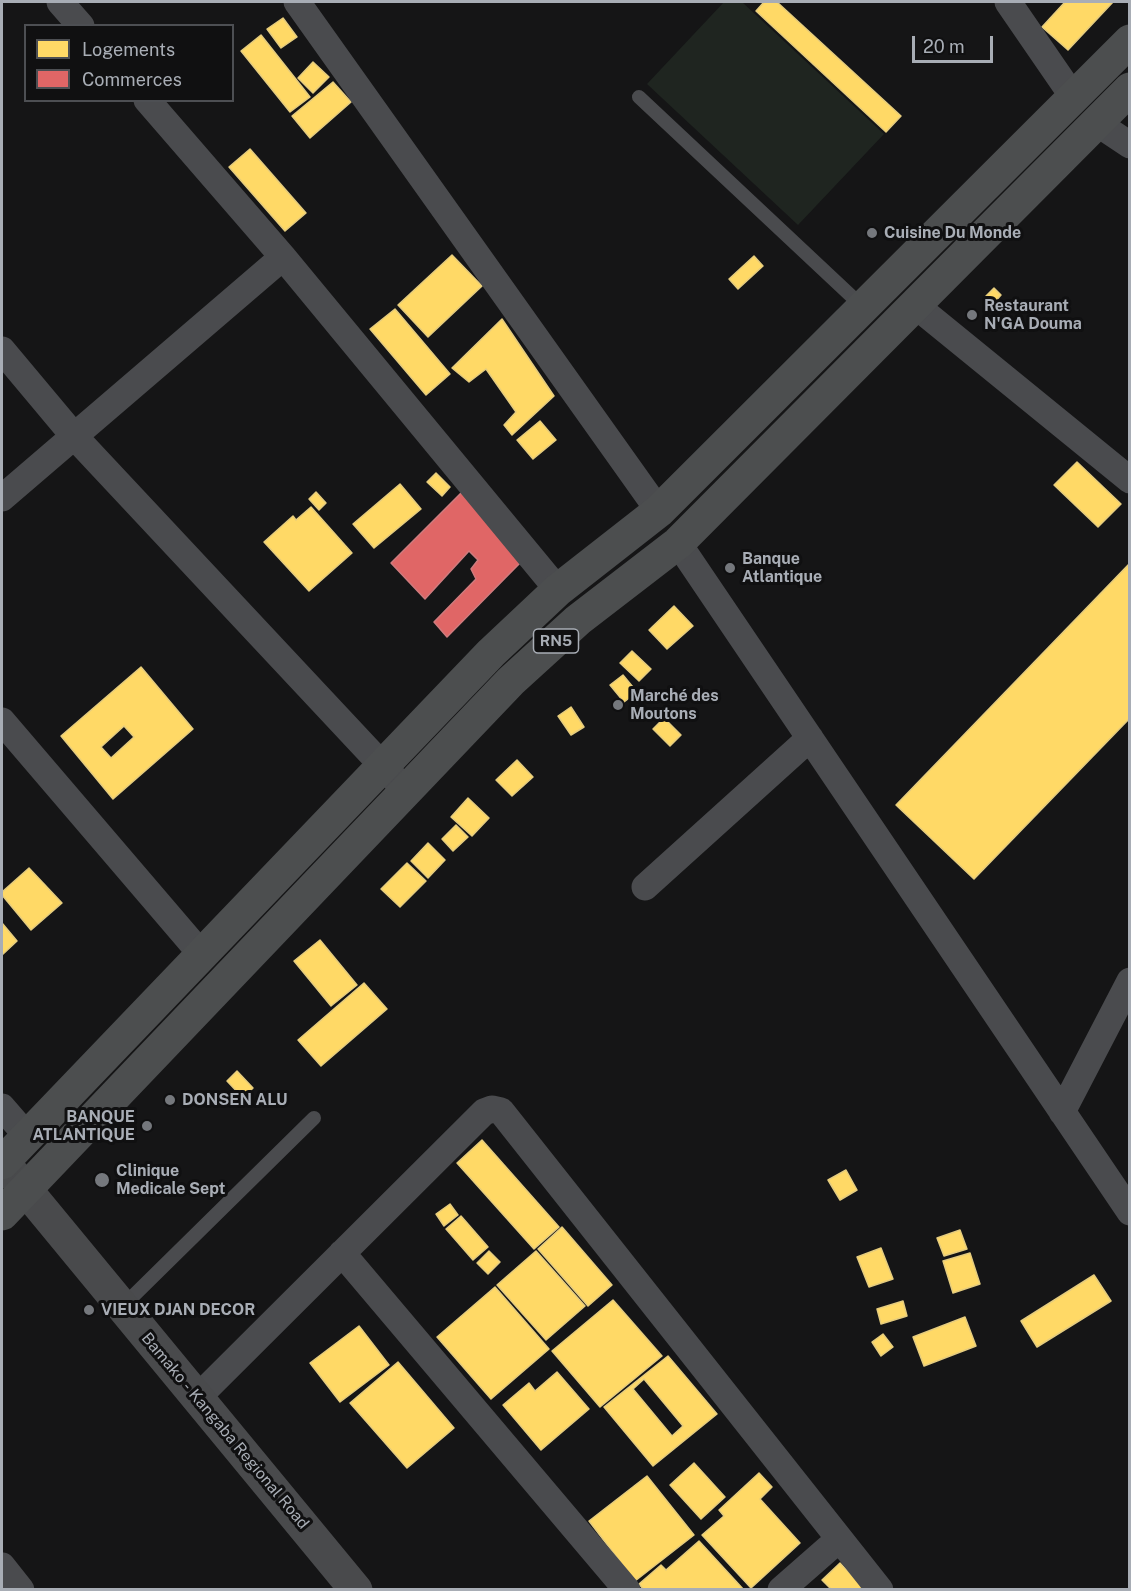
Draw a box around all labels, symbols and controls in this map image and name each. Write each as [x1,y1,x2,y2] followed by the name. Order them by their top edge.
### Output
[24,24,234,102] legend
[915,24,996,62] scale bar
[923,36,965,57] text: 20 m
[82,39,175,60] text: Logements
[82,69,182,90] text: Commerces
[884,223,1021,243] place label: Cuisine Du Monde
[865,226,879,240] marker: Cuisine Du Monde
[984,296,1082,334] place label: Restaurant N'GA Douma
[965,308,979,322] marker: Restaurant N'GA Douma
[742,549,822,587] place label: Banque Atlantique
[723,561,737,575] marker: Banque Atlantique
[534,629,578,653] road number: RN5
[630,686,719,724] place label: Marché des Moutons
[611,698,625,712] marker: Marché des Moutons
[182,1090,288,1110] place label: DONSEN ALU
[163,1093,177,1107] marker: DONSEN ALU
[33,1107,135,1145] place label: BANQUE ATLANTIQUE
[140,1119,154,1133] marker: BANQUE ATLANTIQUE
[116,1161,225,1199] place label: Clinique Medicale Sept
[93,1171,111,1189] marker: Clinique Medicale Sept
[101,1300,255,1320] place label: VIEUX DJAN DECOR
[82,1303,96,1317] marker: VIEUX DJAN DECOR
[137,1329,313,1533] street label: Bamako - Kangaba Regional Road

